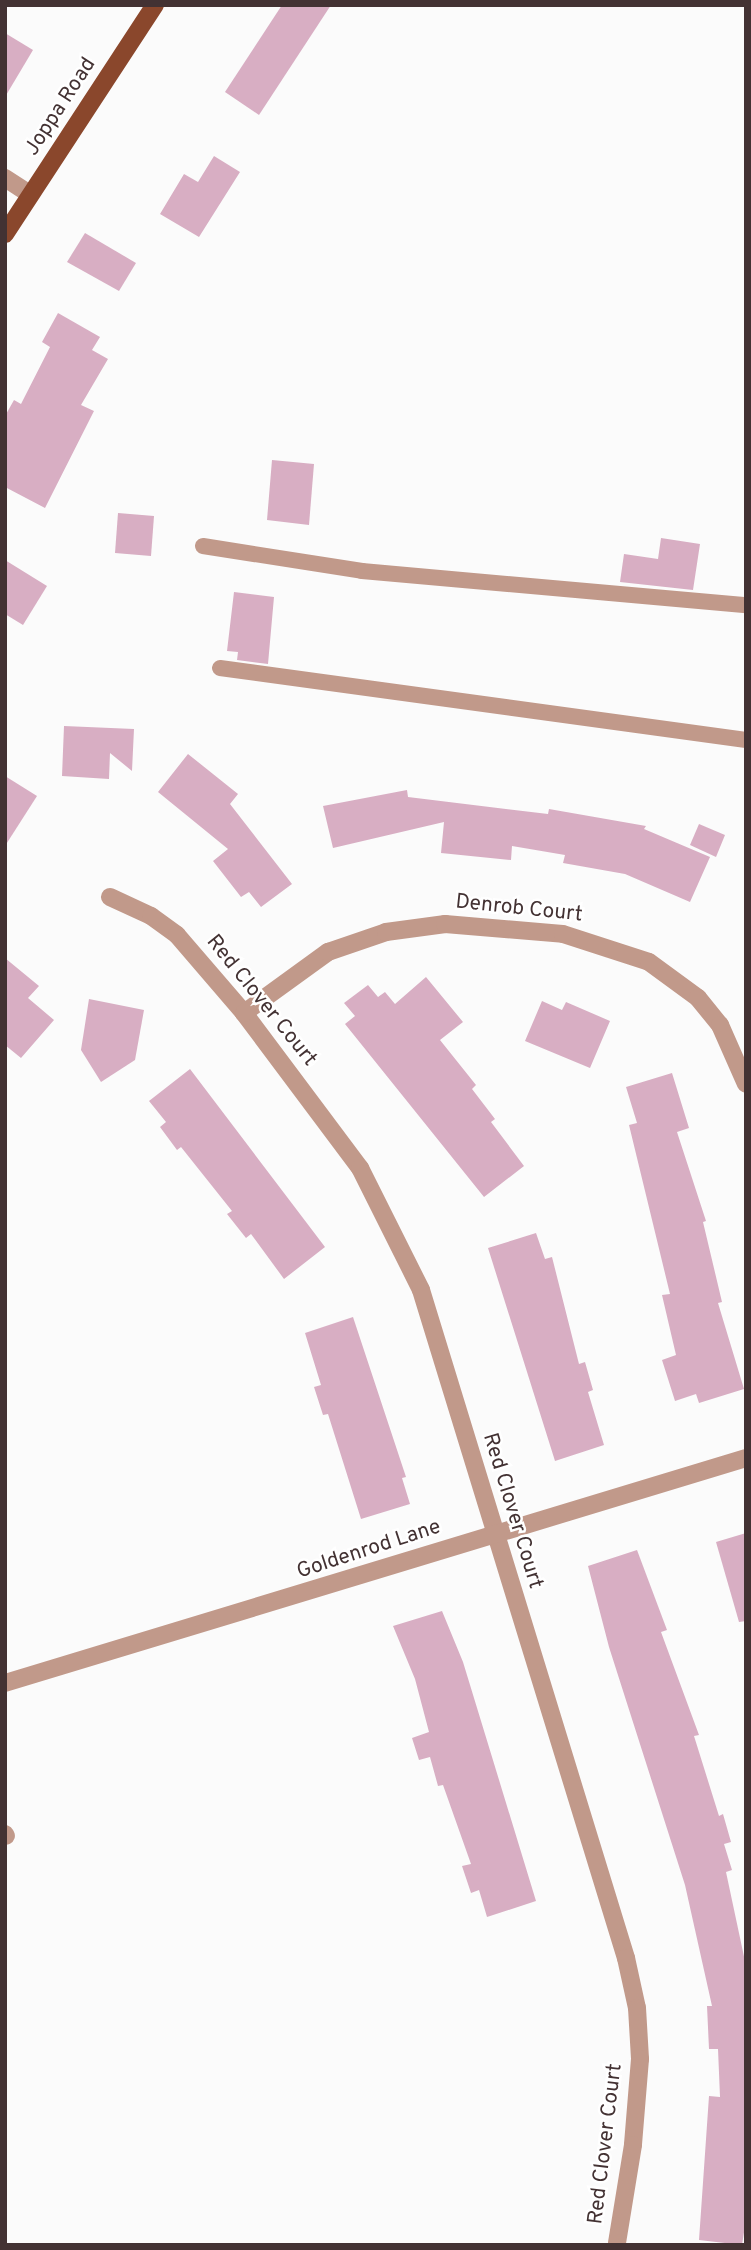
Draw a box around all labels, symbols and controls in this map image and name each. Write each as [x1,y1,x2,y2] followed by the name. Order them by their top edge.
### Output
[20,53,102,161] street label: Joppa Road
[454,890,584,928] street label: Denrob Court
[200,930,322,1072] street label: Red Clover Court
[476,1430,548,1592] street label: Red Clover Court
[294,1515,444,1585] street label: Goldenrod Lane
[584,2062,628,2226] street label: Red Clover Court

